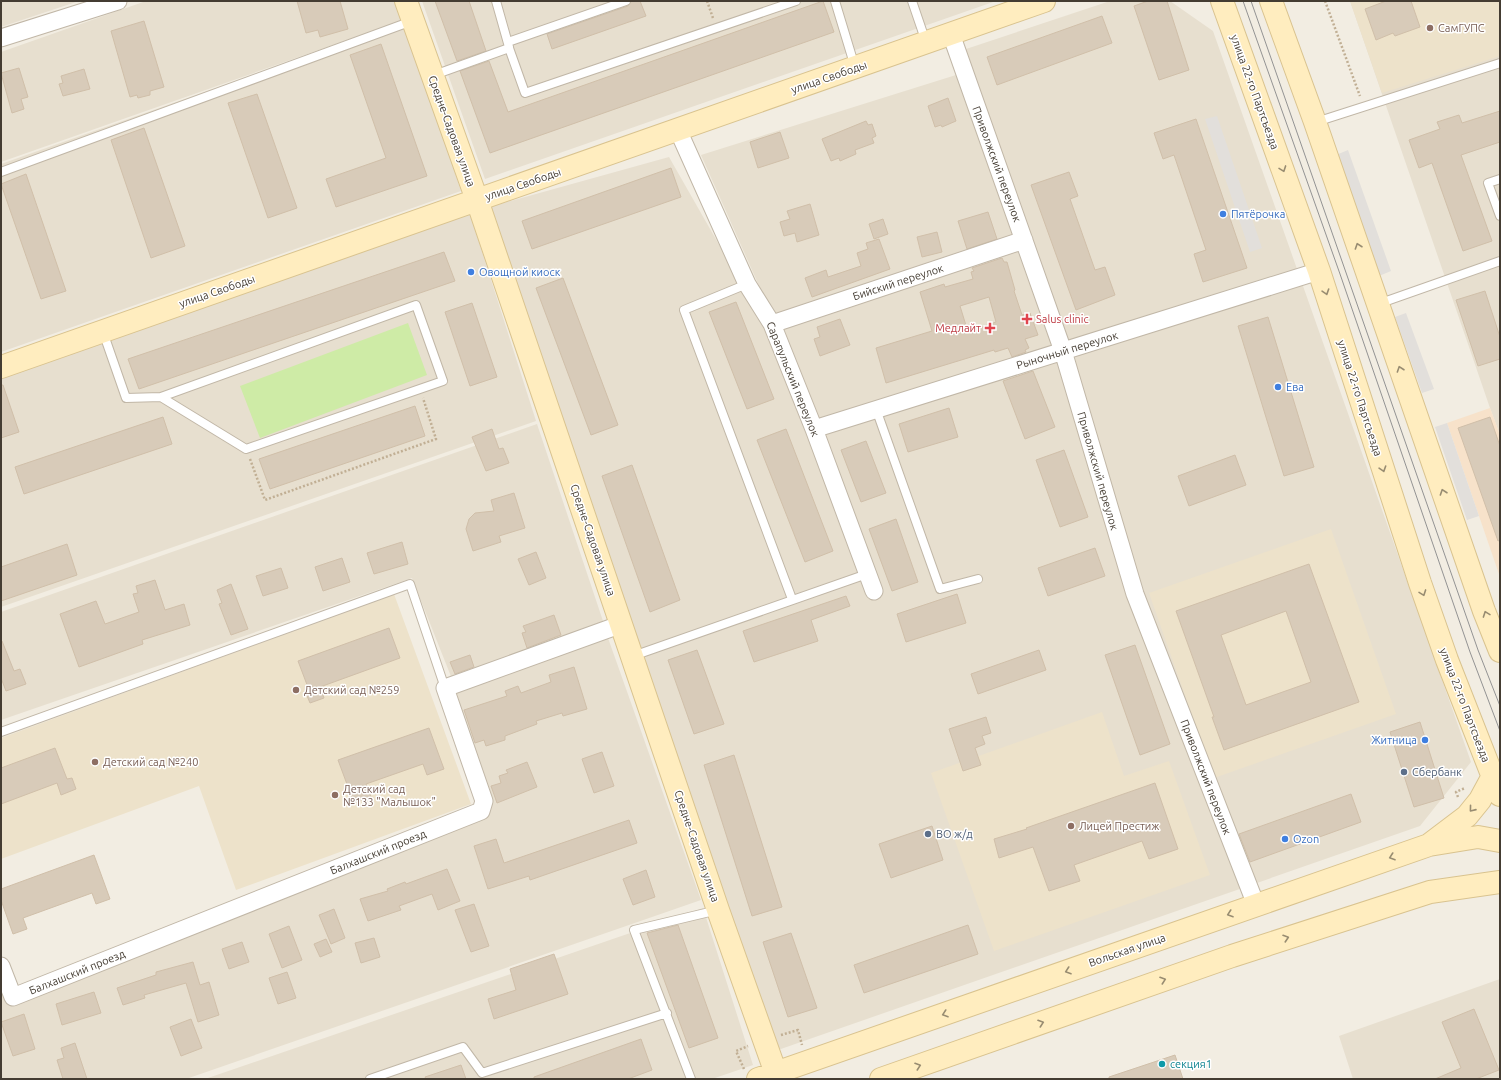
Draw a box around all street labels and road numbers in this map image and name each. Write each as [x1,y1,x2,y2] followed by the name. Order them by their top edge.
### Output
[1229,33,1281,151] street label: улица 22-го Партсъезда
[790,58,868,96] street label: улица Свободы
[426,74,478,188] street label: Средне-Садовая улица
[970,104,1024,224] street label: Приволжский переулок
[484,165,562,203] street label: улица Свободы
[851,262,945,302] street label: Бийский переулок
[178,272,256,310] street label: улица Свободы
[764,320,822,439] street label: Сарапульский переулок
[1015,329,1120,371] street label: Рыночный переулок
[1336,338,1384,458] street label: улица 22-го Партсъезда
[1075,411,1121,532] street label: Приволжский переулок
[568,483,618,597] street label: Средне-Садовая улица
[1438,646,1492,764] street label: улица 22-го Партсъезда
[1178,718,1234,837] street label: Приволжский переулок
[672,789,722,903] street label: Средне-Садовая улица
[328,827,428,877] street label: Балхашский проезд
[1087,931,1167,969] street label: Вольская улица
[27,947,127,997] street label: Балхашский проезд

